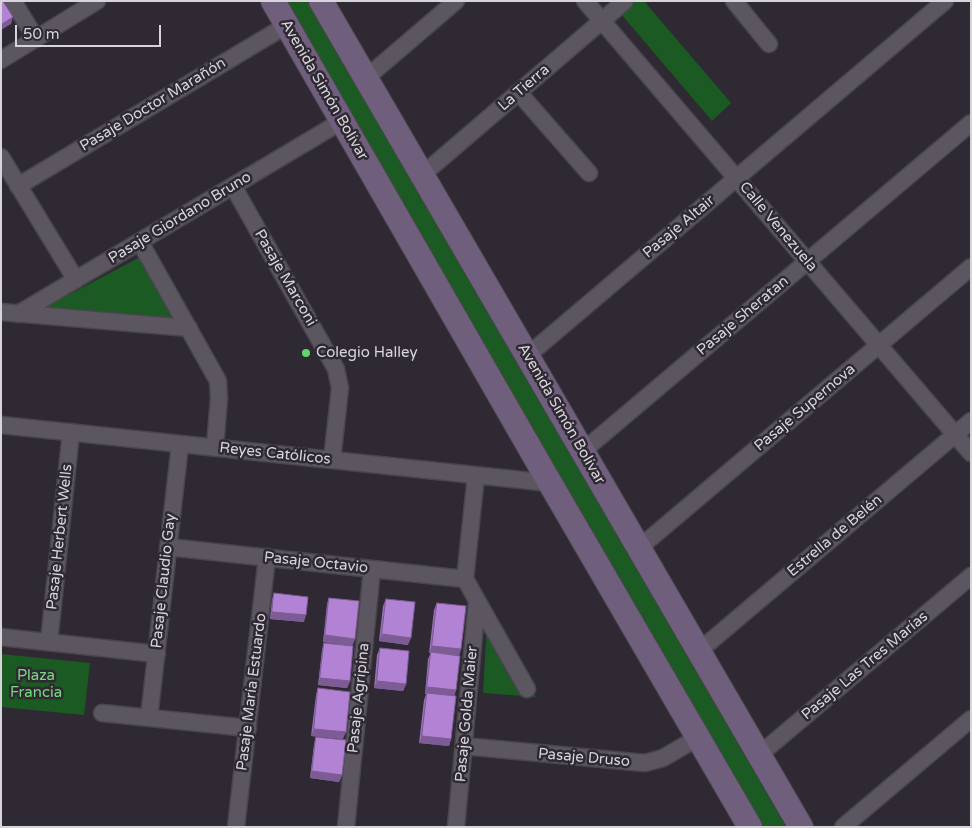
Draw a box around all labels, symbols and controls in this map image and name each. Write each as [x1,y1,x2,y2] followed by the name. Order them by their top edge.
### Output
[18,15,164,47] scale bar
[276,16,372,164] street label: Avenida Simón Bolívar
[23,25,60,43] text: 50 m
[77,54,229,156] street label: Pasaje Doctor Marañón
[495,61,553,115] street label: La Tierra
[105,168,255,268] street label: Pasaje Giordano Bruno
[735,178,821,276] street label: Calle Venezuela
[639,192,719,262] street label: Pasaje Altair
[250,227,320,329] street label: Pasaje Marconi
[694,272,792,360] street label: Pasaje Sheratan
[513,340,609,488] street label: Avenida Simón Bolívar
[316,344,417,362] place label: Colegio Halley
[300,347,312,359] marker: Colegio Halley
[751,361,859,455] street label: Pasaje Supernova
[218,439,332,469] street label: Reyes Católicos
[43,463,77,611] street label: Pasaje Herbert Wells
[784,491,886,581] street label: Estrella de Belén
[148,513,180,649] street label: Pasaje Claudio Gay
[263,549,369,577] street label: Pasaje Octavio
[798,608,932,724] street label: Pasaje Las Tres Marías
[233,612,271,772] street label: Pasaje María Estuardo
[344,642,374,754] street label: Pasaje Agripina
[452,645,482,783] street label: Pasaje Golda Maier
[10,667,62,702] park label: Plaza Francia
[537,745,631,771] street label: Pasaje Druso

